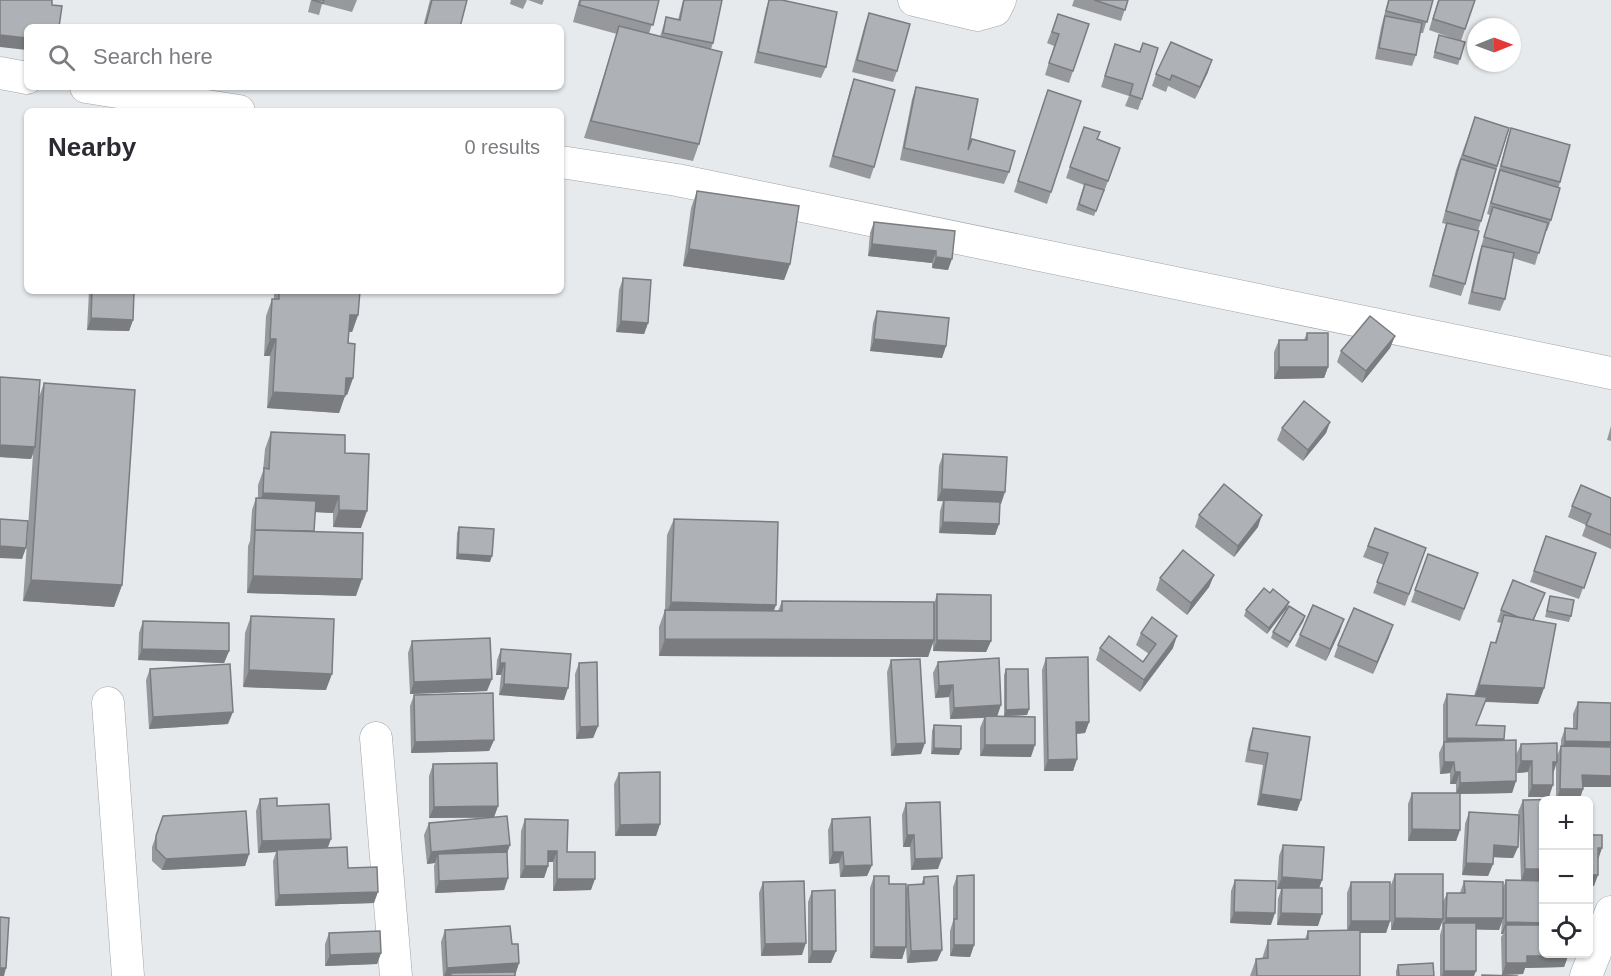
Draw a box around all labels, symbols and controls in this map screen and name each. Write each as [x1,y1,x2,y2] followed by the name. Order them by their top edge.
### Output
[1467,18,1521,72] north arrow
[24,24,564,90] search box
[45,41,78,74] icon: search
[93,44,213,69] text: Search here
[48,132,136,162] text: Nearby
[464,136,540,158] text: 0 results
[1539,796,1593,958] map controls
[1539,796,1593,850] button: +
[1539,850,1593,904] button: −
[1539,904,1593,958] button: locate

